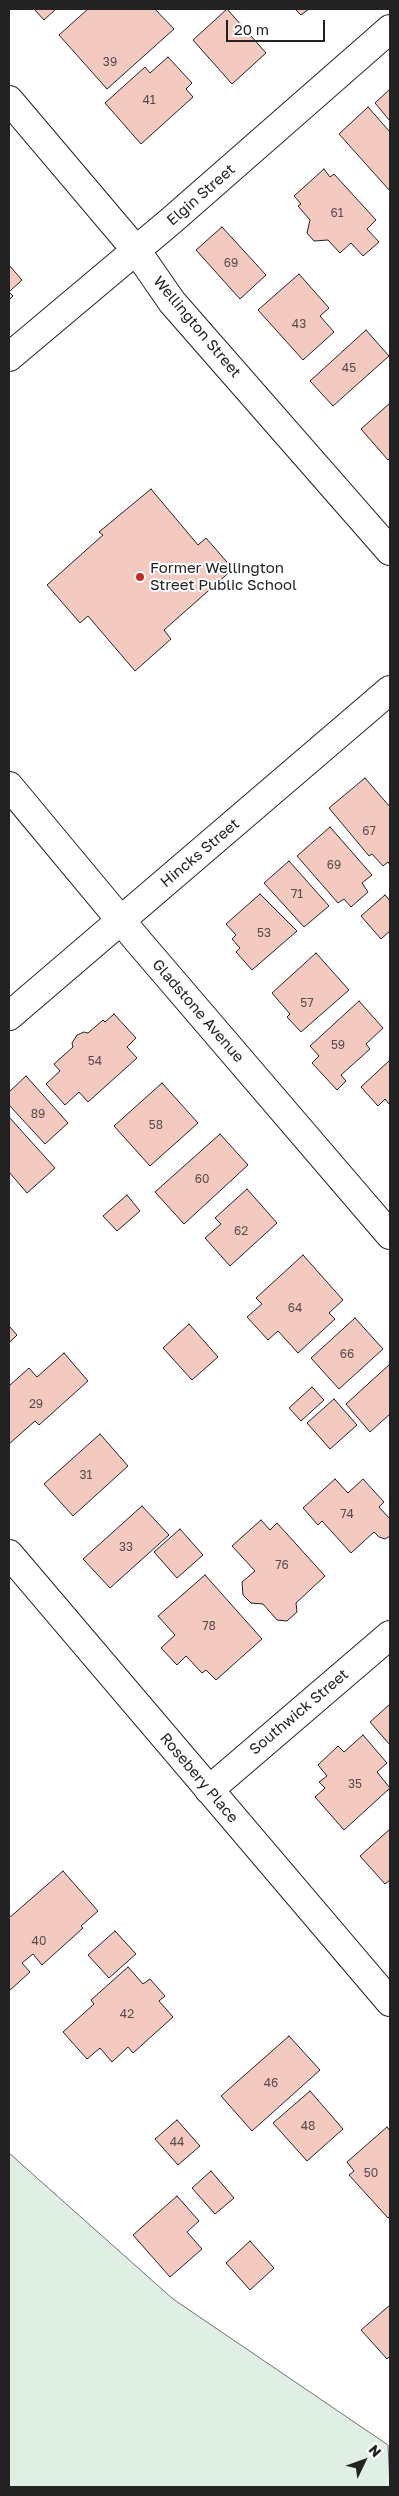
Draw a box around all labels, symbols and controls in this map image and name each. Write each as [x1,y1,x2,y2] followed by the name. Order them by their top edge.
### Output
[229,10,328,42] scale bar
[234,20,269,38] text: 20 m
[103,55,117,69] house number: 39
[142,93,156,107] house number: 41
[163,161,239,229] street label: Elgin Street
[330,206,344,220] house number: 61
[224,256,238,270] house number: 69
[149,273,245,381] street label: Wellington Street
[292,317,306,331] house number: 43
[342,361,356,375] house number: 45
[150,559,297,594] place label: Former Wellington Street Public School
[134,571,146,583] marker: Former Wellington Street Public School
[157,815,243,891] street label: Hincks Street
[362,824,376,838] house number: 67
[327,858,341,872] house number: 69
[291,887,303,901] house number: 71
[257,926,271,940] house number: 53
[148,956,248,1066] street label: Gladstone Avenue
[300,996,314,1010] house number: 57
[331,1038,345,1052] house number: 59
[88,1054,102,1068] house number: 54
[31,1107,45,1121] house number: 89
[149,1118,163,1132] house number: 58
[195,1172,209,1186] house number: 60
[234,1224,248,1238] house number: 62
[288,1301,302,1315] house number: 64
[340,1347,354,1361] house number: 66
[29,1397,43,1411] house number: 29
[80,1468,92,1482] house number: 31
[340,1507,354,1521] house number: 74
[119,1540,133,1554] house number: 33
[275,1558,289,1572] house number: 76
[202,1619,216,1633] house number: 78
[246,1665,352,1759] street label: Southwick Street
[156,1729,242,1827] street label: Rosebery Place
[348,1777,362,1791] house number: 35
[32,1934,46,1948] house number: 40
[120,2007,134,2021] house number: 42
[264,2076,278,2090] house number: 46
[301,2119,315,2133] house number: 48
[170,2135,184,2149] house number: 44
[364,2166,378,2180] house number: 50
[339,2436,389,2486] north arrow
[366,2441,385,2460] text: N

